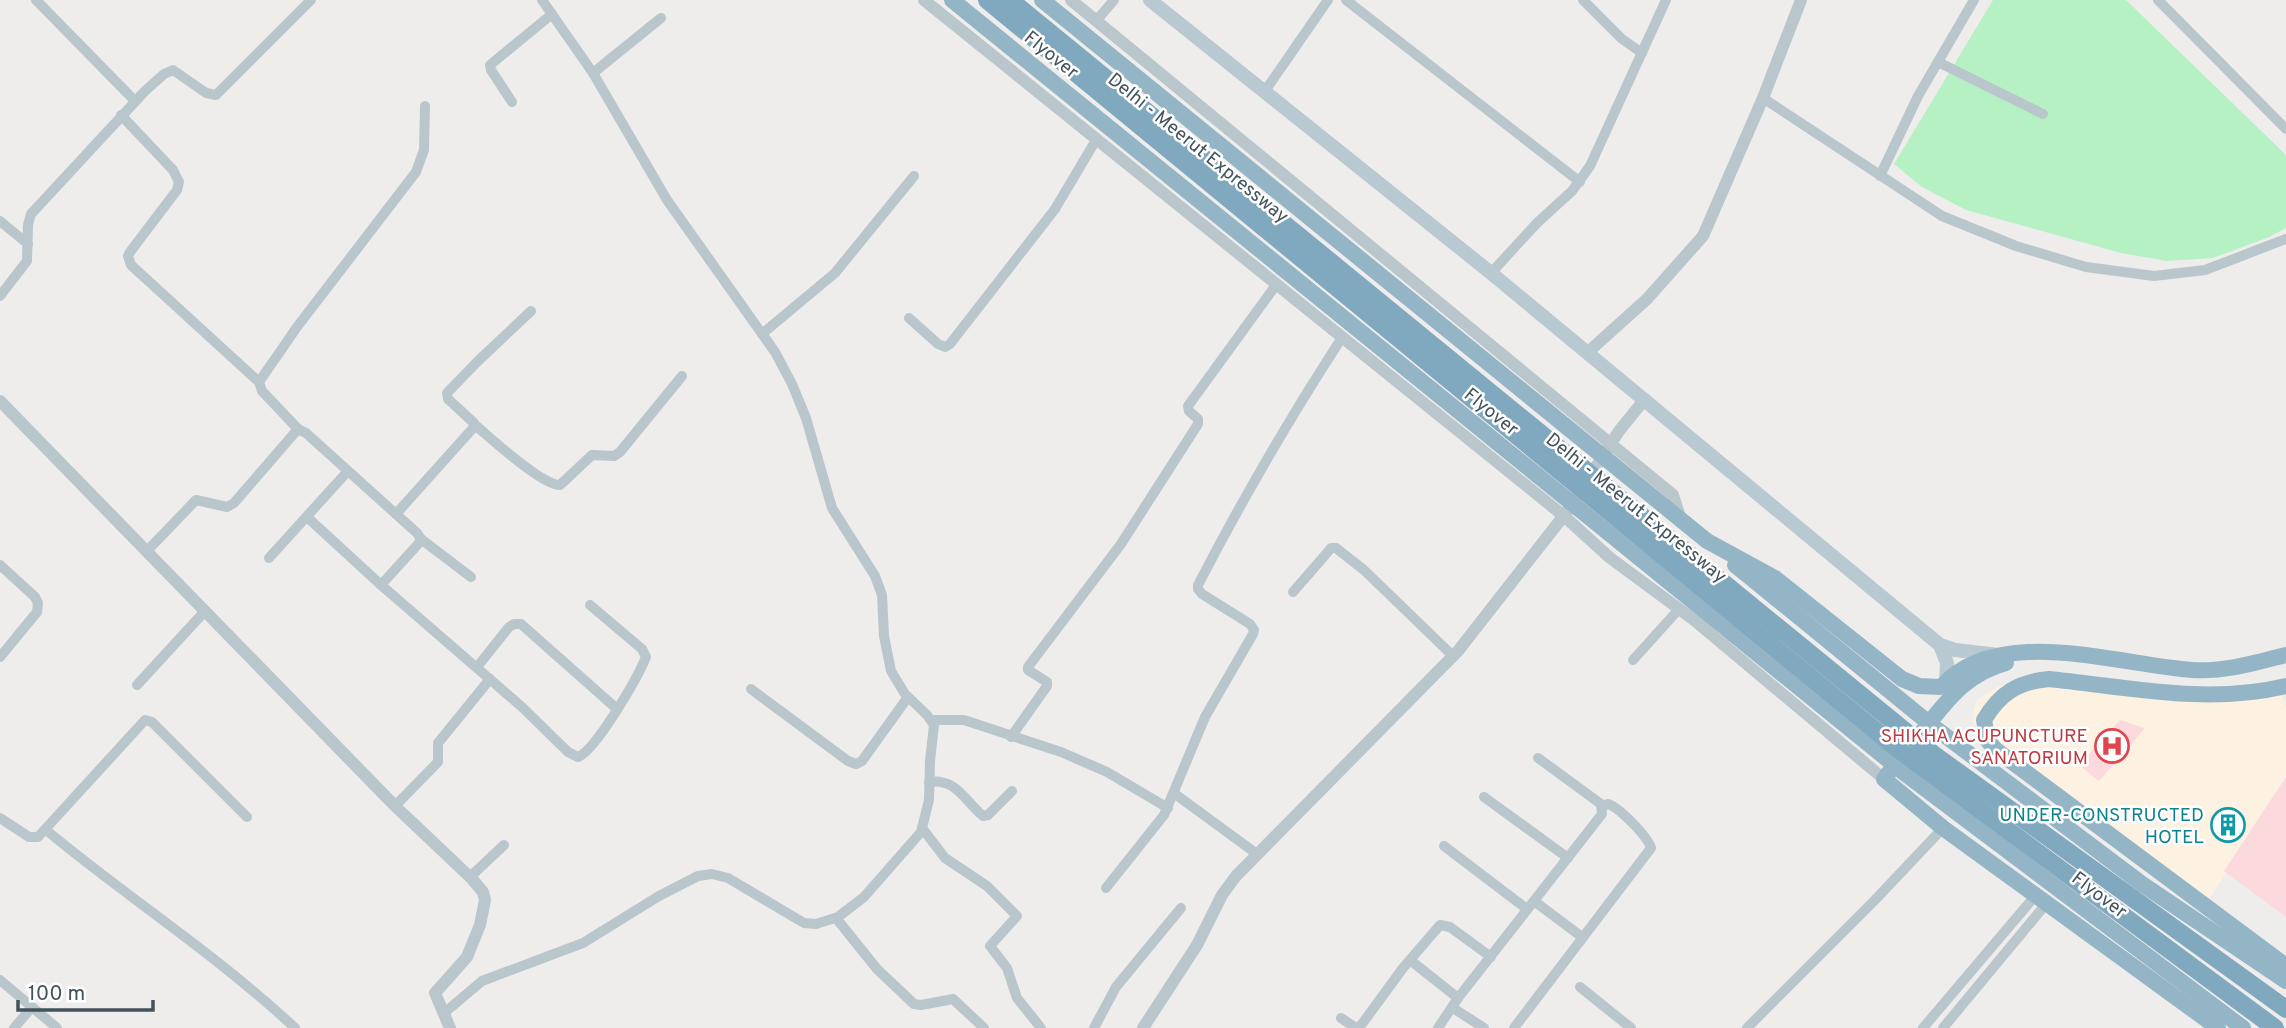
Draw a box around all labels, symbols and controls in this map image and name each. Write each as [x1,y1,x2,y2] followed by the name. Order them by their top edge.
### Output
[1018,26,1083,85] street label: Flyover
[1102,68,1293,229] street label: Delhi - Meerut Expressway
[1458,383,1523,442] street label: Flyover
[1540,428,1731,589] street label: Delhi - Meerut Expressway
[1881,725,2088,771] place label: SHIKHA ACUPUNCTURE SANATORIUM
[2093,727,2131,765] hospital icon: SHIKHA ACUPUNCTURE SANATORIUM
[1999,804,2204,850] place label: UNDER-CONSTRUCTED HOTEL
[2209,806,2247,844] building icon: UNDER-CONSTRUCTED HOTEL
[2066,867,2132,925] street label: Flyover
[18,968,152,1012] scale bar
[28,981,85,1008] text: 100 m

